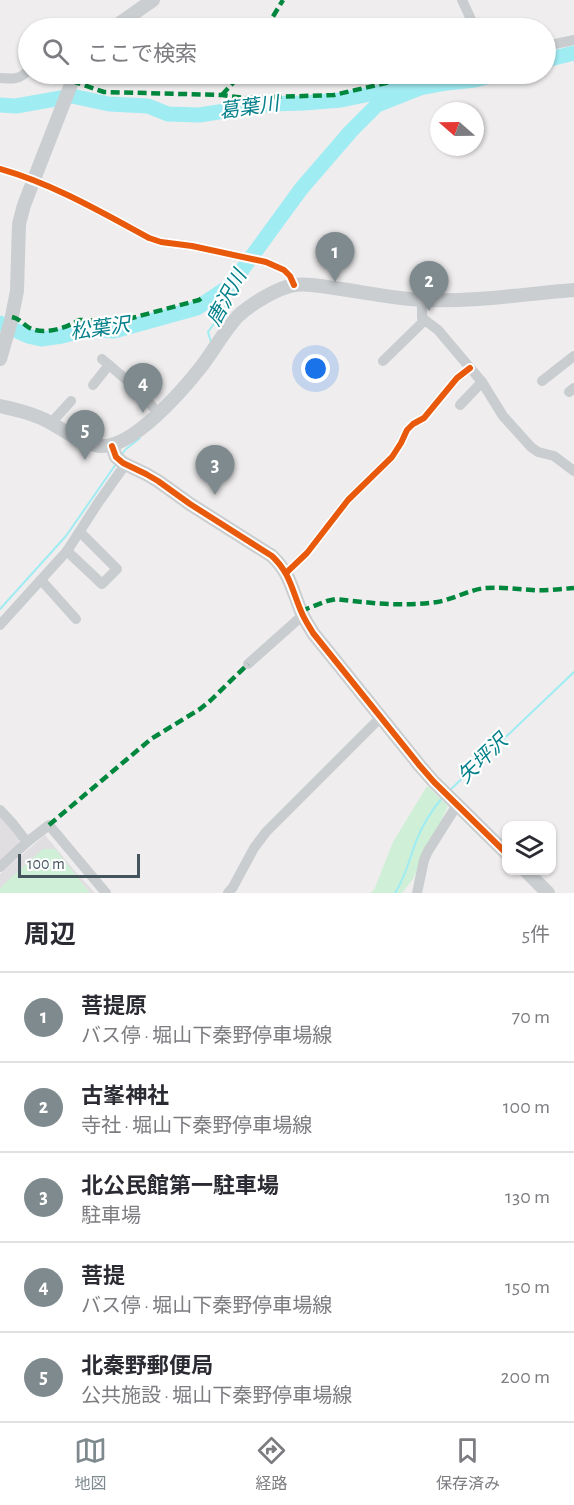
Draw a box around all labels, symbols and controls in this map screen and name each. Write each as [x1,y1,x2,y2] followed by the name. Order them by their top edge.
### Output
[18,18,556,84] search box
[39,35,72,68] icon: search
[87,43,197,65] text: ここで検索
[218,93,282,122] water label: 葛葉川
[430,102,484,156] north arrow
[316,232,354,282] pin: 1
[410,262,448,311] pin: 2
[203,265,251,329] water label: 唐沢川
[69,314,134,343] water label: 松葉沢
[301,354,330,383] your location
[124,364,162,413] pin: 4
[66,410,104,460] pin: 5
[196,446,234,495] pin: 3
[454,728,514,787] water label: 矢坪沢
[502,821,556,875] map controls
[502,821,556,875] button: layers
[18,851,140,878] scale bar
[27,856,65,872] text: 100 m
[24,922,76,948] text: 周辺
[522,925,550,945] text: 5件
[81,995,147,1017] text: 菩提原
[40,1007,47,1027] text: 1
[512,1007,550,1027] text: 70 m
[81,1026,332,1046] text: バス停 · 堀山下秦野停車場線
[81,1085,169,1107] text: 古峯神社
[39,1097,48,1117] text: 2
[503,1097,550,1117] text: 100 m
[81,1116,312,1136] text: 寺社 · 堀山下秦野停車場線
[81,1175,279,1197] text: 北公民館第一駐車場
[39,1187,48,1207] text: 3
[505,1187,550,1207] text: 130 m
[81,1206,141,1226] text: 駐車場
[81,1265,125,1287] text: 菩提
[38,1277,49,1297] text: 4
[505,1277,550,1297] text: 150 m
[81,1296,332,1316] text: バス停 · 堀山下秦野停車場線
[81,1355,213,1377] text: 北秦野郵便局
[39,1367,48,1387] text: 5
[500,1367,550,1387] text: 200 m
[81,1386,352,1406] text: 公共施設 · 堀山下秦野停車場線
[74,1434,107,1494] tab: 地図
[255,1434,288,1494] tab: 経路
[436,1434,500,1494] tab: 保存済み

